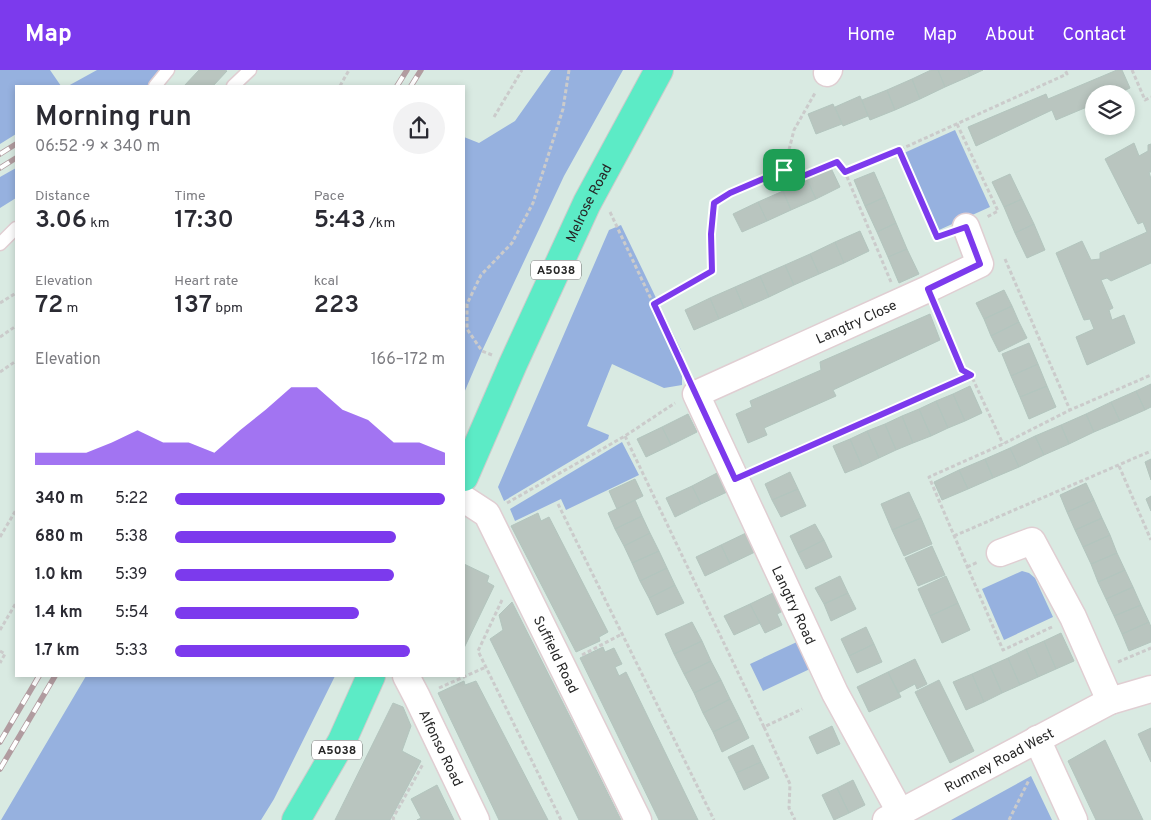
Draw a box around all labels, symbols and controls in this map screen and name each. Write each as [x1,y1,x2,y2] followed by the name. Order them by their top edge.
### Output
[25,20,72,50] text: Map
[847,24,895,47] text: Home
[923,24,957,47] text: Map
[985,24,1034,47] text: About
[1062,24,1126,47] text: Contact
[1085,85,1135,135] map controls
[1085,85,1135,135] button: layers
[35,100,192,136] text: Morning run
[393,102,445,154] button: share
[35,137,160,157] text: 06:52 · 9 × 340 m
[763,149,805,191] pin
[770,156,798,184] icon: arrive
[563,162,616,245] street label: Melrose Road
[35,188,90,205] text: Distance
[174,188,206,205] text: Time
[314,188,344,205] text: Pace
[35,205,87,237] text: 3.06
[174,205,234,237] text: 17:30
[314,205,366,237] text: 5:43
[87,215,110,232] text: km
[366,215,395,232] text: /km
[531,260,581,280] road number: A5038
[35,273,93,290] text: Elevation
[174,273,238,290] text: Heart rate
[314,273,339,290] text: kcal
[35,290,63,322] text: 72
[174,290,212,322] text: 137
[314,290,359,322] text: 223
[814,297,900,349] street label: Langtry Close
[63,300,78,317] text: m
[212,300,243,317] text: bpm
[35,350,101,370] text: Elevation
[371,350,445,370] text: 166–172 m
[35,489,83,509] text: 340 m
[115,489,148,509] text: 5:22
[35,527,83,547] text: 680 m
[115,527,148,547] text: 5:38
[767,564,818,648] street label: Langtry Road
[35,565,83,585] text: 1.0 km
[115,565,147,585] text: 5:39
[35,603,83,623] text: 1.4 km
[115,603,149,623] text: 5:54
[529,614,581,697] street label: Suffield Road
[35,641,80,661] text: 1.7 km
[115,641,148,661] text: 5:33
[414,707,466,790] street label: Alfonso Road
[942,725,1057,797] street label: Rumney Road West
[312,740,362,760] road number: A5038

